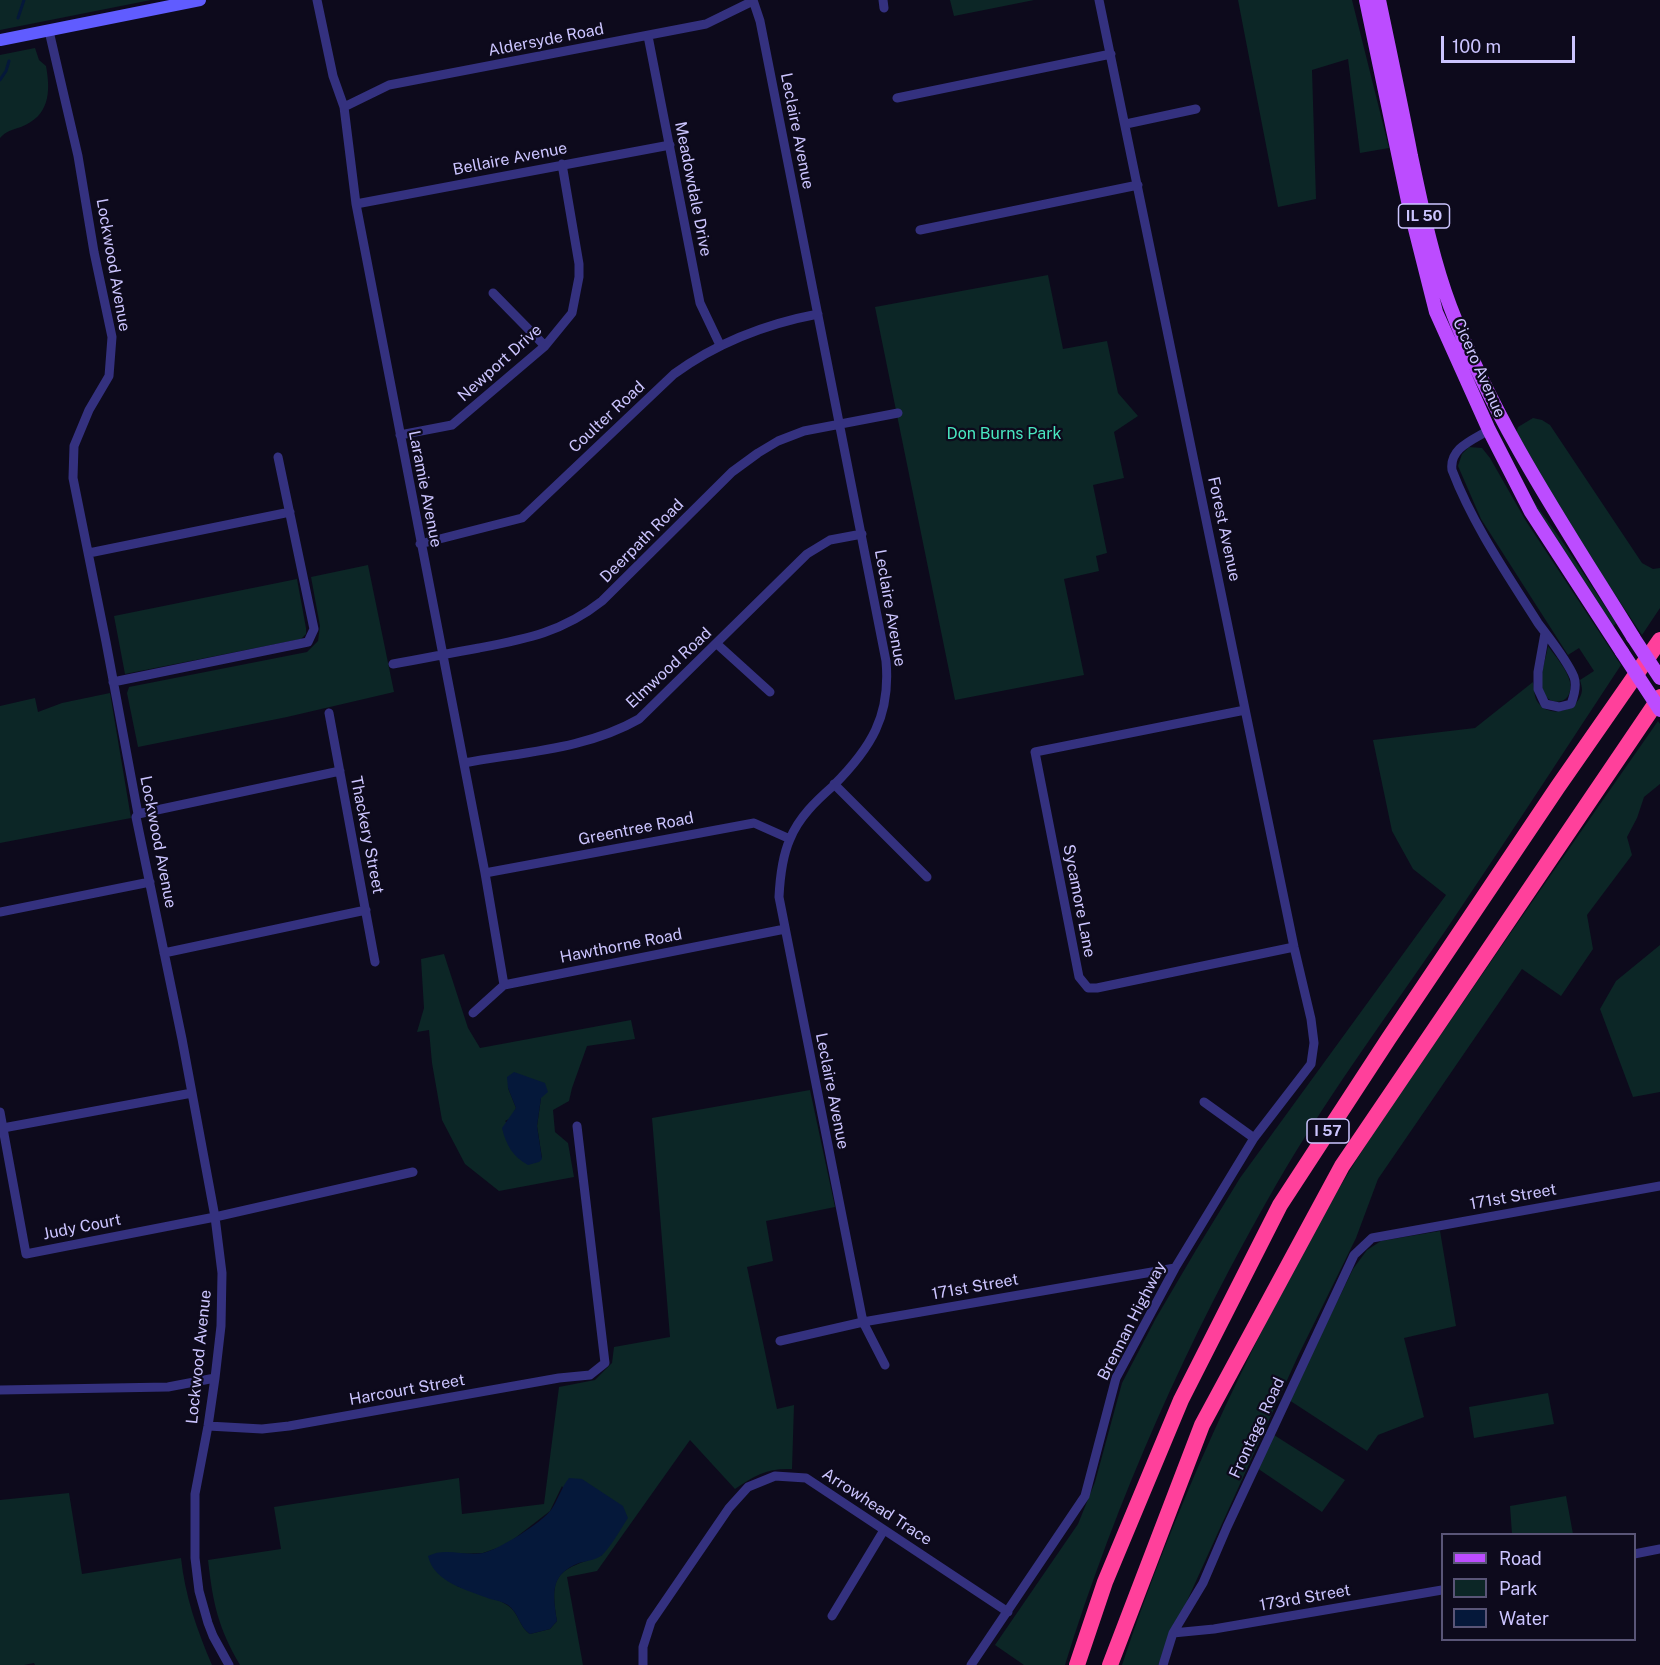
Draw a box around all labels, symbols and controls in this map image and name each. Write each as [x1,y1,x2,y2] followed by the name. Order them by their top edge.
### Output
[487,19,605,61] street label: Aldersyde Road
[1444,24,1578,62] scale bar
[1452,36,1501,57] text: 100 m
[776,71,818,191] street label: Leclaire Avenue
[671,120,715,258] street label: Meadowdale Drive
[451,138,569,180] street label: Bellaire Avenue
[92,197,134,333] street label: Lockwood Avenue
[1398,204,1450,228] road number: IL 50
[1449,315,1509,421] street label: Cicero Avenue
[454,320,546,406] street label: Newport Drive
[565,377,649,457] street label: Coulter Road
[947,424,1061,444] park label: Don Burns Park
[404,429,446,549] street label: Laramie Avenue
[1204,475,1244,583] street label: Forest Avenue
[596,495,688,587] street label: Deerpath Road
[870,548,910,668] street label: Leclaire Avenue
[622,624,716,712] street label: Elmwood Road
[136,774,180,910] street label: Lockwood Avenue
[346,775,388,895] street label: Thackery Street
[577,808,695,850] street label: Greentree Road
[1059,843,1099,959] street label: Sycamore Lane
[558,925,684,967] street label: Hawthorne Road
[811,1031,853,1151] street label: Leclaire Avenue
[1307,1119,1349,1143] road number: I 57
[1468,1180,1558,1214] street label: 171st Street
[41,1210,123,1244] street label: Judy Court
[1094,1258,1170,1384] street label: Brennan Highway
[930,1270,1020,1304] street label: 171st Street
[182,1289,216,1425] street label: Lockwood Avenue
[348,1370,466,1410] street label: Harcourt Street
[1225,1374,1289,1482] street label: Frontage Road
[818,1464,936,1550] street label: Arrowhead Trace
[1441,1533,1636,1641] legend
[1499,1548,1542,1569] text: Road
[1499,1578,1537,1599] text: Park
[1258,1581,1352,1615] street label: 173rd Street
[1499,1608,1549,1629] text: Water

